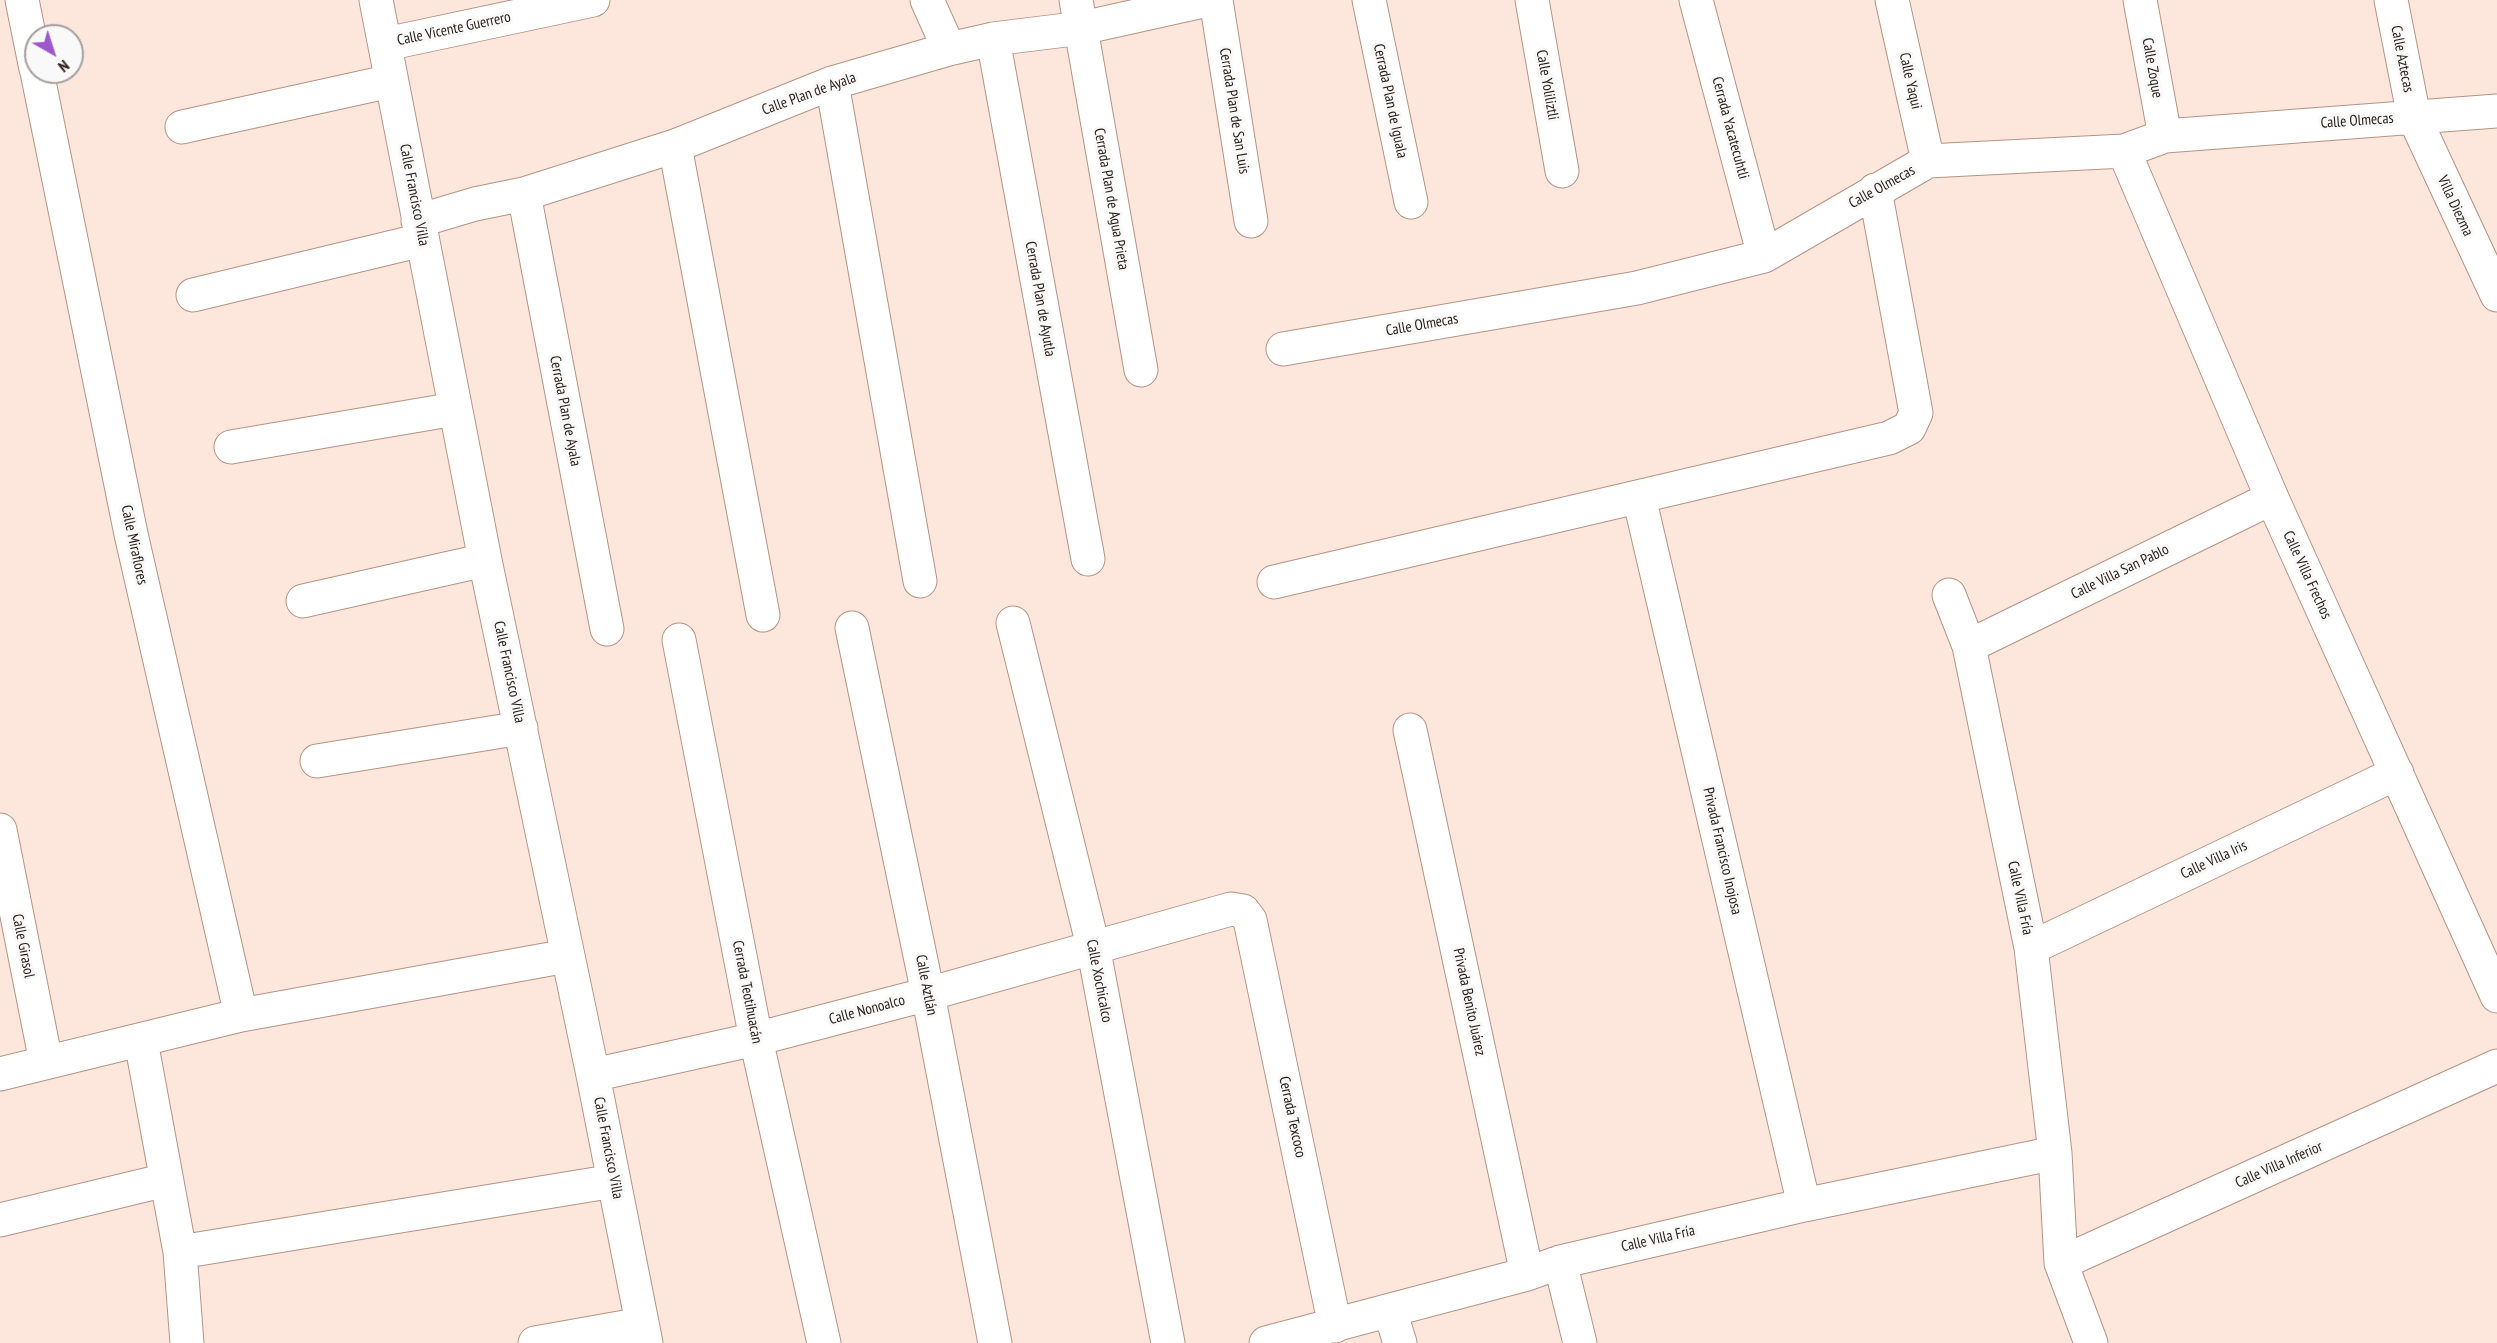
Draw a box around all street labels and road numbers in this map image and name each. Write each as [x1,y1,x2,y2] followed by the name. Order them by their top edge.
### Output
[396,8,512,50] street label: Calle Vicente Guerrero
[2387,24,2417,94] street label: Calle Aztecas
[2138,37,2166,99] street label: Calle Zoque
[1369,42,1411,160] street label: Cerrada Plan de Iguala
[1215,47,1253,175] street label: Cerrada Plan de San Luis
[1532,48,1562,122] street label: Calle Yoliliztli
[1895,51,1925,111] street label: Calle Yaqui
[760,69,858,119] street label: Calle Plan de Ayala
[1708,75,1752,181] street label: Cerrada Yacatecuhtli
[2320,109,2394,133] street label: Calle Olmecas
[1090,127,1132,271] street label: Cerrada Plan de Agua Prieta
[395,142,433,248] street label: Calle Francisco Villa
[1846,161,1918,213] street label: Calle Olmecas
[2433,173,2477,239] street label: Villa Diezma
[1021,240,1059,358] street label: Cerrada Plan de Ayutla
[1384,310,1460,340] street label: Calle Olmecas
[545,354,585,468] street label: Cerrada Plan de Ayala
[117,504,151,586] street label: Calle Miraflores
[2279,528,2335,622] street label: Calle Villa Frechos
[2068,541,2172,603] street label: Calle Villa San Pablo
[489,619,529,725] street label: Calle Francisco Villa
[1699,786,1745,916] street label: Privada Francisco Inojosa
[2178,837,2250,883] street label: Calle Villa Iris
[2003,859,2037,937] street label: Calle Villa Fría
[8,912,38,980] street label: Calle Girasol
[1082,938,1116,1024] street label: Calle Xochicalco
[728,939,766,1045] street label: Cerrada Teotihuacán
[1449,946,1489,1058] street label: Privada Benito Juárez
[911,953,941,1017] street label: Calle Aztlán
[827,991,907,1029] street label: Calle Nonoalco
[1275,1075,1309,1159] street label: Cerrada Texcoco
[589,1095,627,1201] street label: Calle Francisco Villa
[2233,1138,2325,1192] street label: Calle Villa Inferior
[1619,1222,1697,1256] street label: Calle Villa Fría

